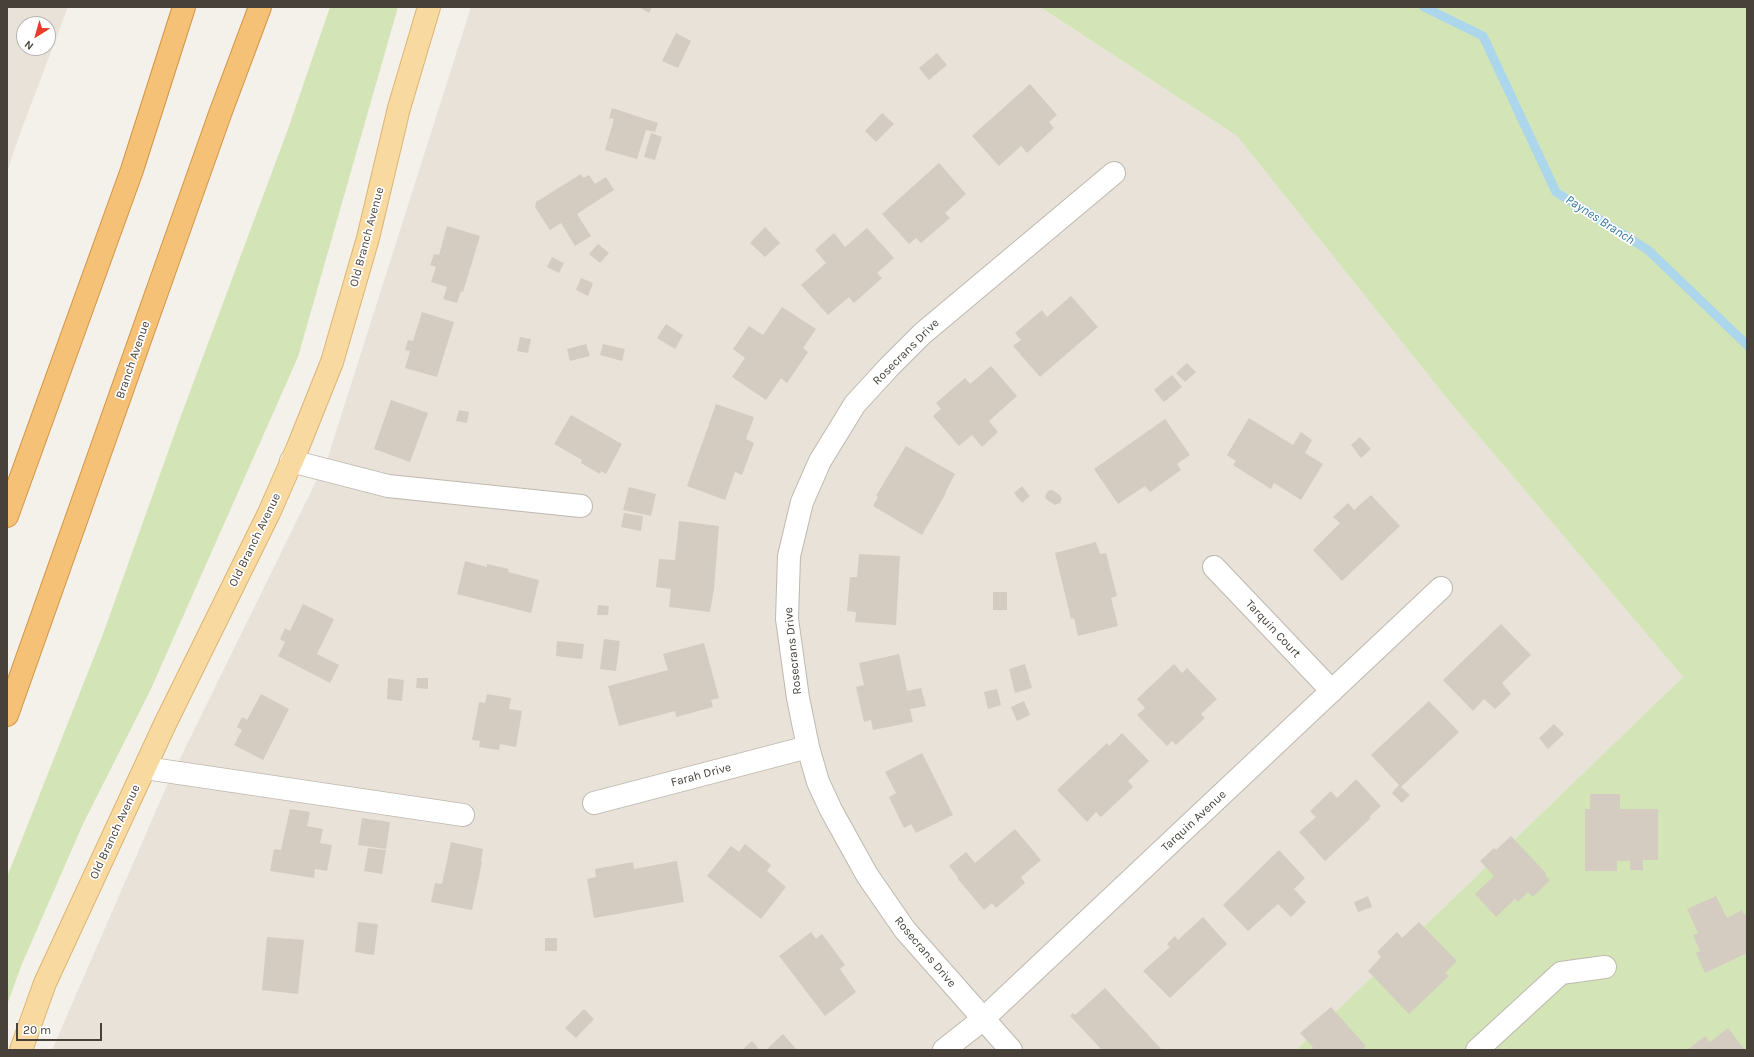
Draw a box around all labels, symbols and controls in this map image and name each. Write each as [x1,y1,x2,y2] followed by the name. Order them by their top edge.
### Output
[16,16,56,56] north arrow
[22,38,36,53] text: N
[347,186,387,288] street label: Old Branch Avenue
[1563,192,1637,248] water label: Paynes Branch
[870,316,942,388] street label: Rosecrans Drive
[113,319,153,401] street label: Branch Avenue
[226,491,284,589] street label: Old Branch Avenue
[1243,597,1303,661] street label: Tarquin Court
[781,607,805,695] street label: Rosecrans Drive
[669,760,733,790] street label: Farah Drive
[87,783,143,881] street label: Old Branch Avenue
[1159,787,1229,855] street label: Tarquin Avenue
[891,914,959,990] street label: Rosecrans Drive
[18,1015,104,1041] scale bar
[23,1023,51,1037] text: 20 m

